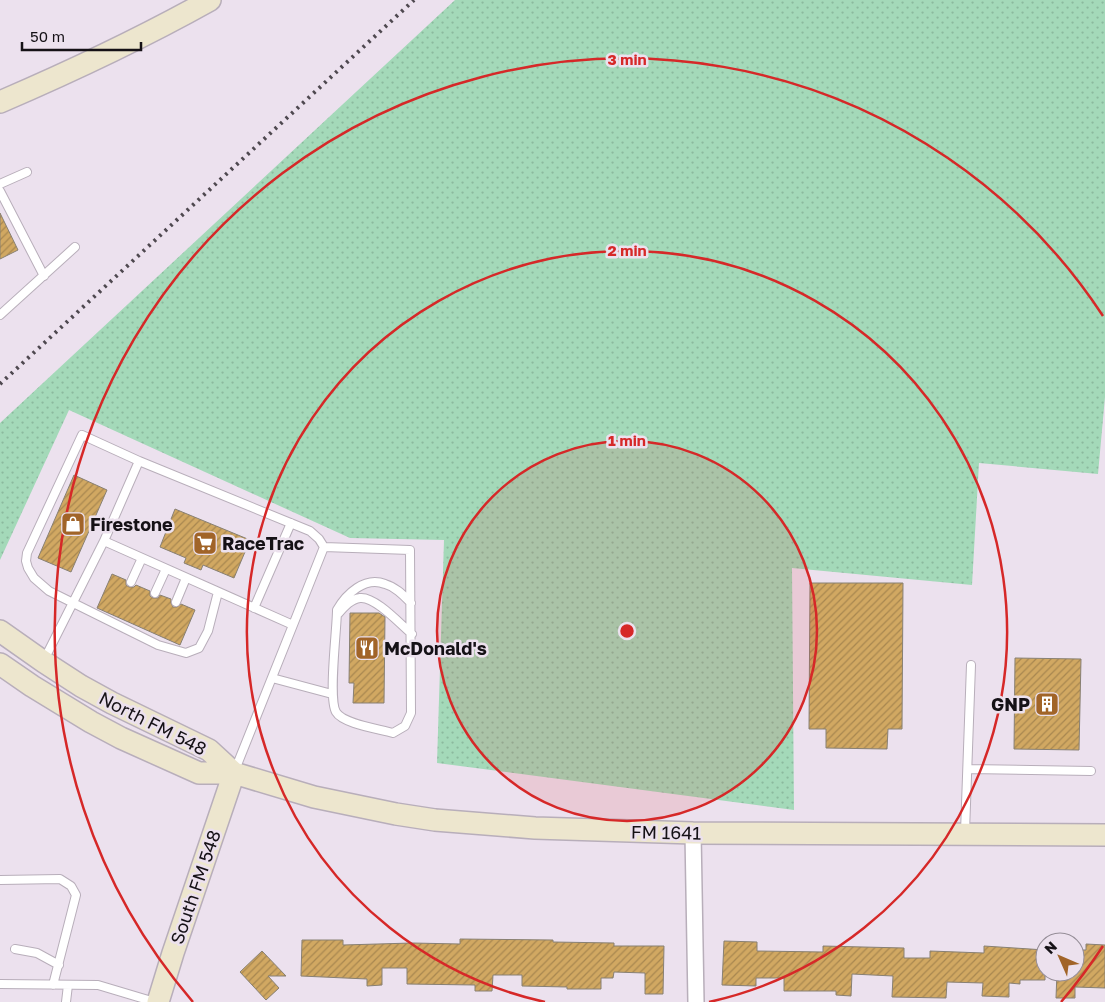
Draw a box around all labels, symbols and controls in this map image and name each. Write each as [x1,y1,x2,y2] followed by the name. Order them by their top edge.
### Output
[22,20,141,52] scale bar
[30,27,65,45] text: 50 m
[607,50,647,68] text: 3 min
[607,241,647,259] text: 2 min
[608,431,646,449] text: 1 min
[60,511,86,537] shop icon: Firestone
[90,513,173,535] place label: Firestone
[192,530,218,556] supermarket icon: RaceTrac
[222,532,304,554] place label: RaceTrac
[618,622,636,640] centre of rings
[354,635,380,661] restaurant icon: McDonald's
[384,637,487,659] place label: McDonald's
[96,686,210,760] street label: North FM 548
[1034,691,1060,717] building icon: GNP
[991,693,1030,715] place label: GNP
[631,820,701,844] street label: FM 1641
[165,827,225,947] street label: South FM 548
[1035,932,1085,982] north arrow
[1041,938,1060,957] text: N

